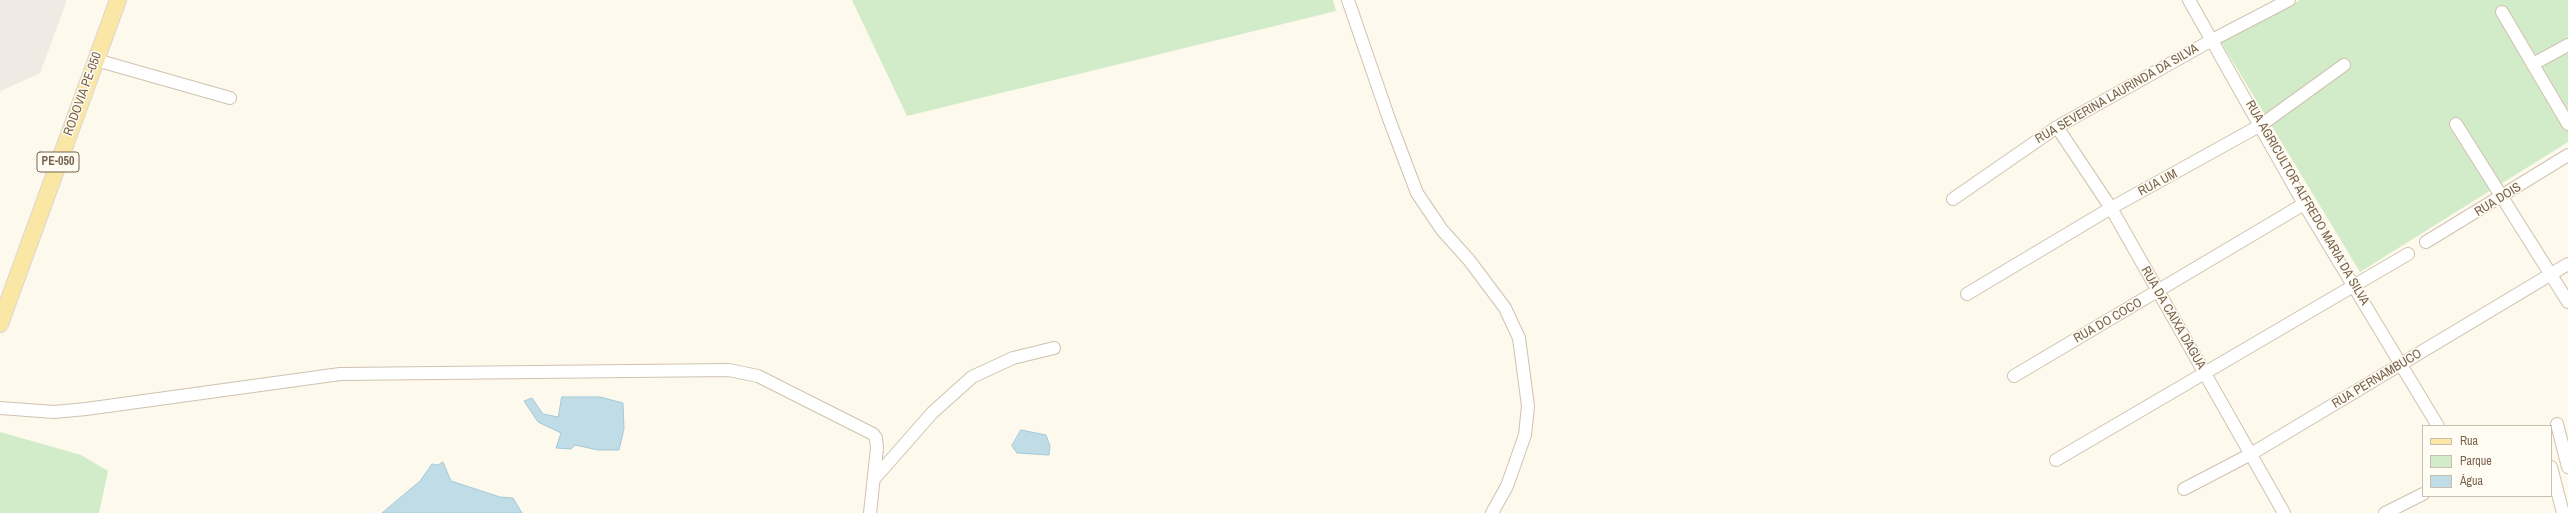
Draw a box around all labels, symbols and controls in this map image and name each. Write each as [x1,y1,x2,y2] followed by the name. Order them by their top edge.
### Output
[2033,41,2201,147] street label: RUA SEVERINA LAURINDA DA SILVA
[61,50,105,138] street label: RODOVIA PE-050
[2242,98,2372,308] street label: RUA AGRICULTOR ALFREDO MARIA DA SILVA
[37,152,79,172] road number: PE-050
[2136,166,2180,200] street label: RUA UM
[2472,180,2524,220] street label: RUA DOIS
[2137,264,2209,372] street label: RUA DA CAIXA D´AGUA
[2071,295,2145,347] street label: RUA DO COCO
[2329,346,2425,412] street label: RUA PERNAMBUCO
[2422,425,2552,497] legend
[2460,433,2478,449] text: Rua
[2460,453,2492,469] text: Parque
[2460,473,2483,489] text: Água

